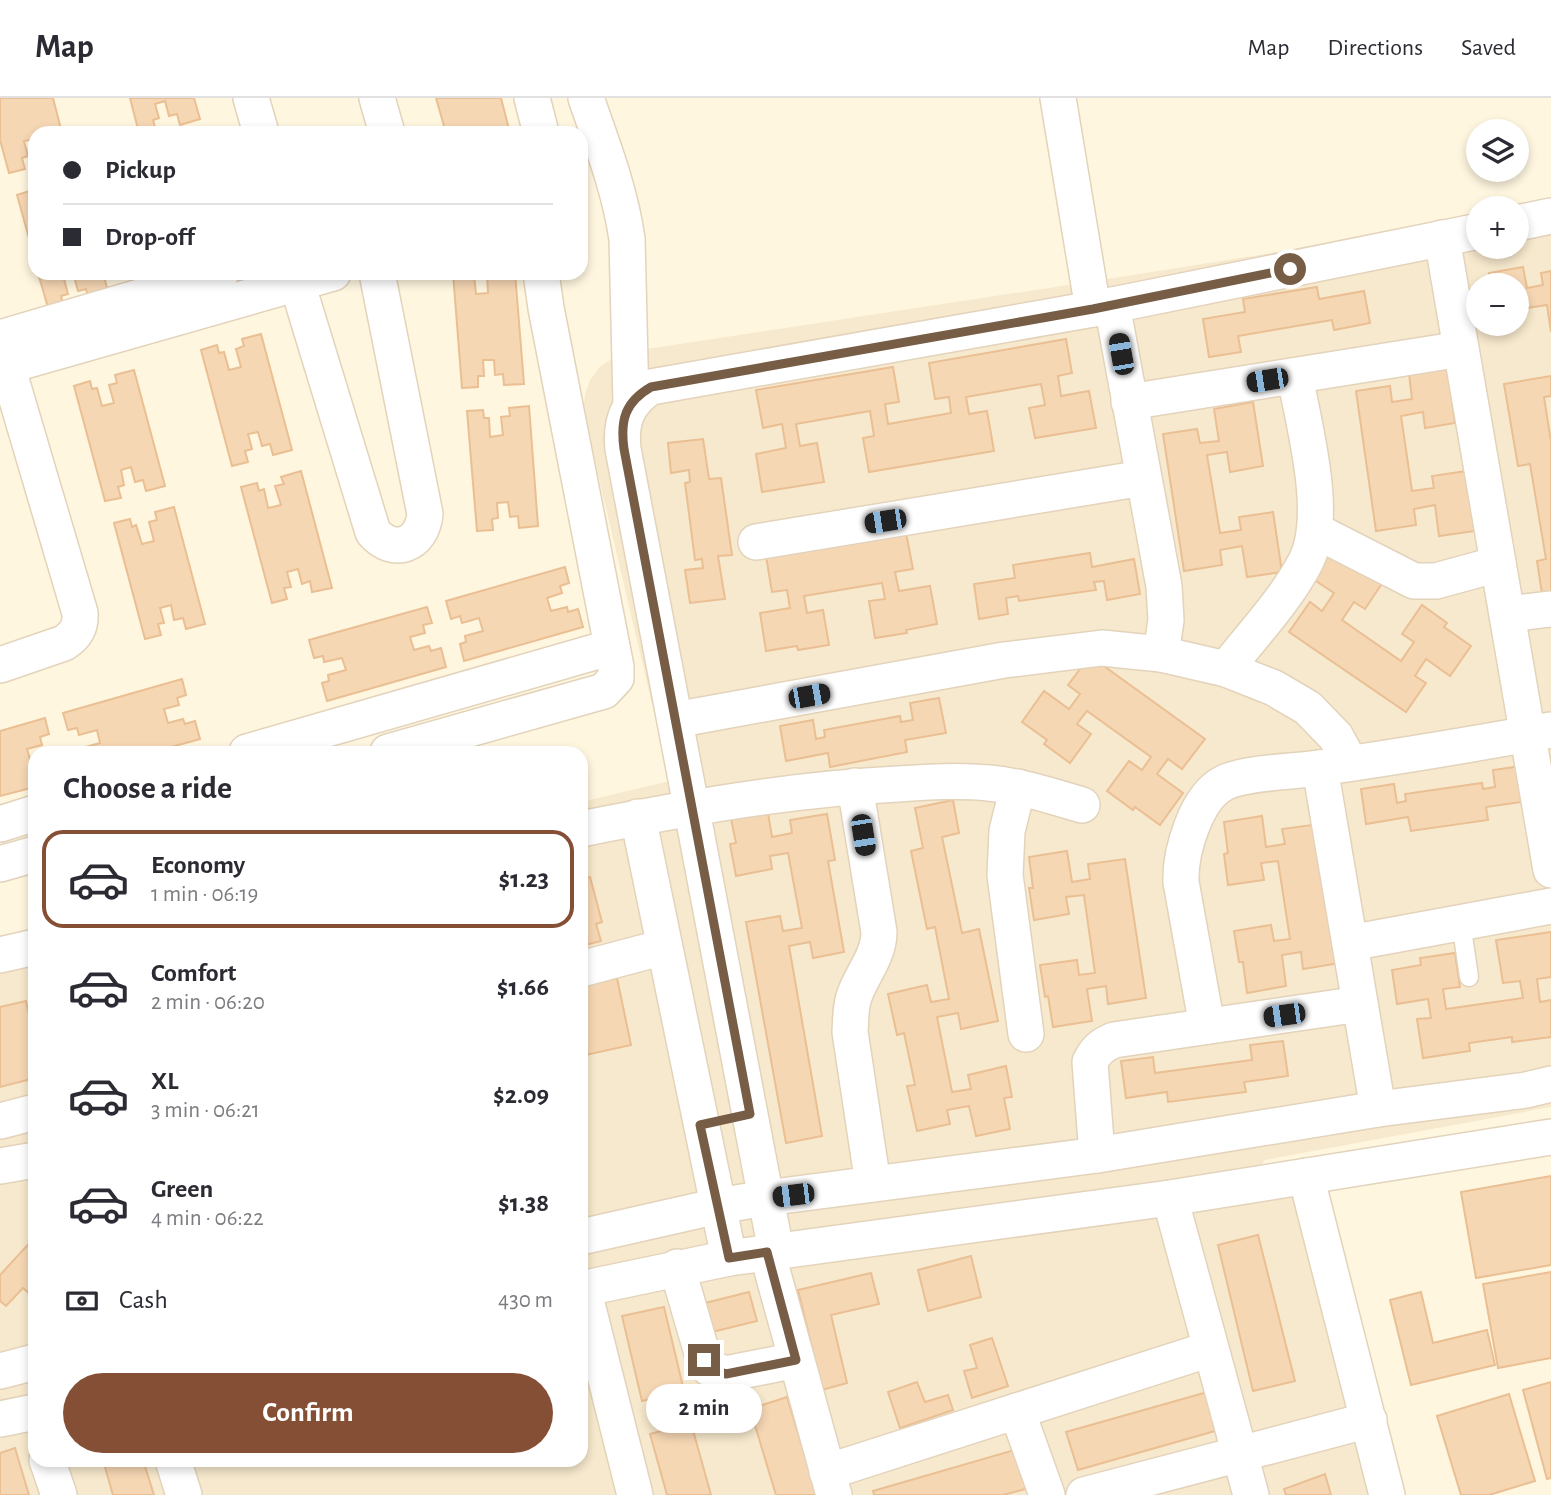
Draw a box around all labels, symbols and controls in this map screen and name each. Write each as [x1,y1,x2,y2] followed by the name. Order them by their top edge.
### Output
[35,31,94,64] text: Map
[1247,36,1289,60] text: Map
[1327,36,1423,60] text: Directions
[1461,36,1516,60] text: Saved
[1466,119,1529,336] map controls
[1466,119,1529,182] button: layers
[105,157,176,183] text: Pickup
[1466,196,1529,259] button: +
[105,224,194,250] text: Drop-off
[1274,253,1306,285] route start
[1466,273,1529,336] button: −
[1108,331,1135,377] car
[1245,366,1290,394] car
[863,507,908,535] car
[787,682,832,710] car
[63,772,232,804] text: Choose a ride
[850,813,877,857] car
[67,848,130,911] icon: car
[151,852,245,878] text: Economy
[499,866,549,892] text: $1.23
[151,883,258,906] text: 1 min · 06:19
[67,956,130,1019] icon: car
[151,960,236,986] text: Comfort
[497,974,549,1000] text: $1.66
[151,991,265,1014] text: 2 min · 06:20
[1262,1002,1307,1028] car
[67,1064,130,1127] icon: car
[151,1068,178,1094] text: XL
[493,1082,549,1108] text: $2.09
[151,1099,260,1122] text: 3 min · 06:21
[67,1172,130,1235] icon: car
[151,1176,213,1202] text: Green
[771,1182,816,1208] car
[498,1190,549,1216] text: $1.38
[151,1207,264,1230] text: 4 min · 06:22
[63,1282,101,1320] icon: cash
[119,1287,168,1313] text: Cash
[498,1289,553,1312] text: 430 m
[688,1344,720,1376] route end
[63,1373,553,1453] button: Confirm
[646,1384,762,1434] callout: 2 min
[678,1397,730,1420] text: 2 min

